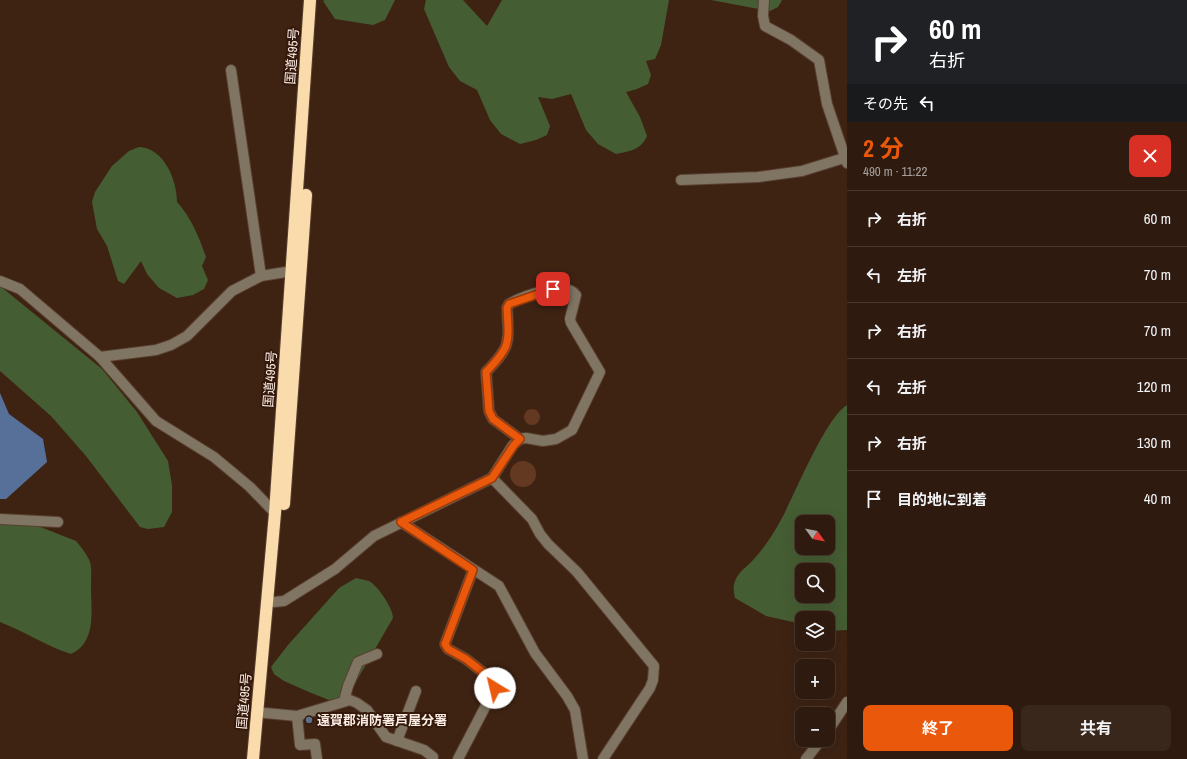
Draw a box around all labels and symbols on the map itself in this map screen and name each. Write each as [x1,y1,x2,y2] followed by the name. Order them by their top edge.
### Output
[282,27,302,85] street label: 国道495号
[536,272,570,306] pin
[260,350,280,408] street label: 国道495号
[795,515,835,555] north arrow
[474,667,516,709] position arrow
[233,672,255,730] street label: 国道495号
[317,712,447,729] place label: 遠賀郡消防署芦屋分署
[304,715,314,725] marker: 遠賀郡消防署芦屋分署

